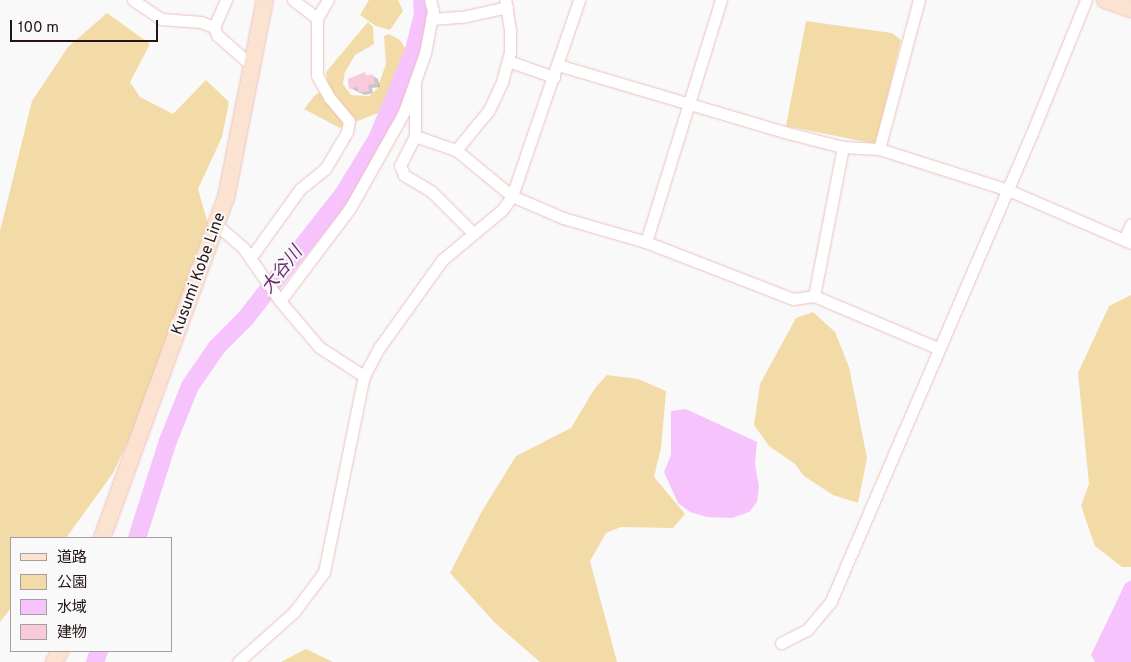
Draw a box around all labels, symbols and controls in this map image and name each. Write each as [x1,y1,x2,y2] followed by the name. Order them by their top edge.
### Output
[12,10,160,42] scale bar
[18,19,59,38] text: 100 m
[168,210,230,338] street label: Kusumi Kobe Line
[258,243,308,299] water label: 大谷川
[10,537,172,652] legend
[57,549,87,568] text: 道路
[57,574,87,593] text: 公園
[57,599,87,618] text: 水域
[57,624,87,643] text: 建物

